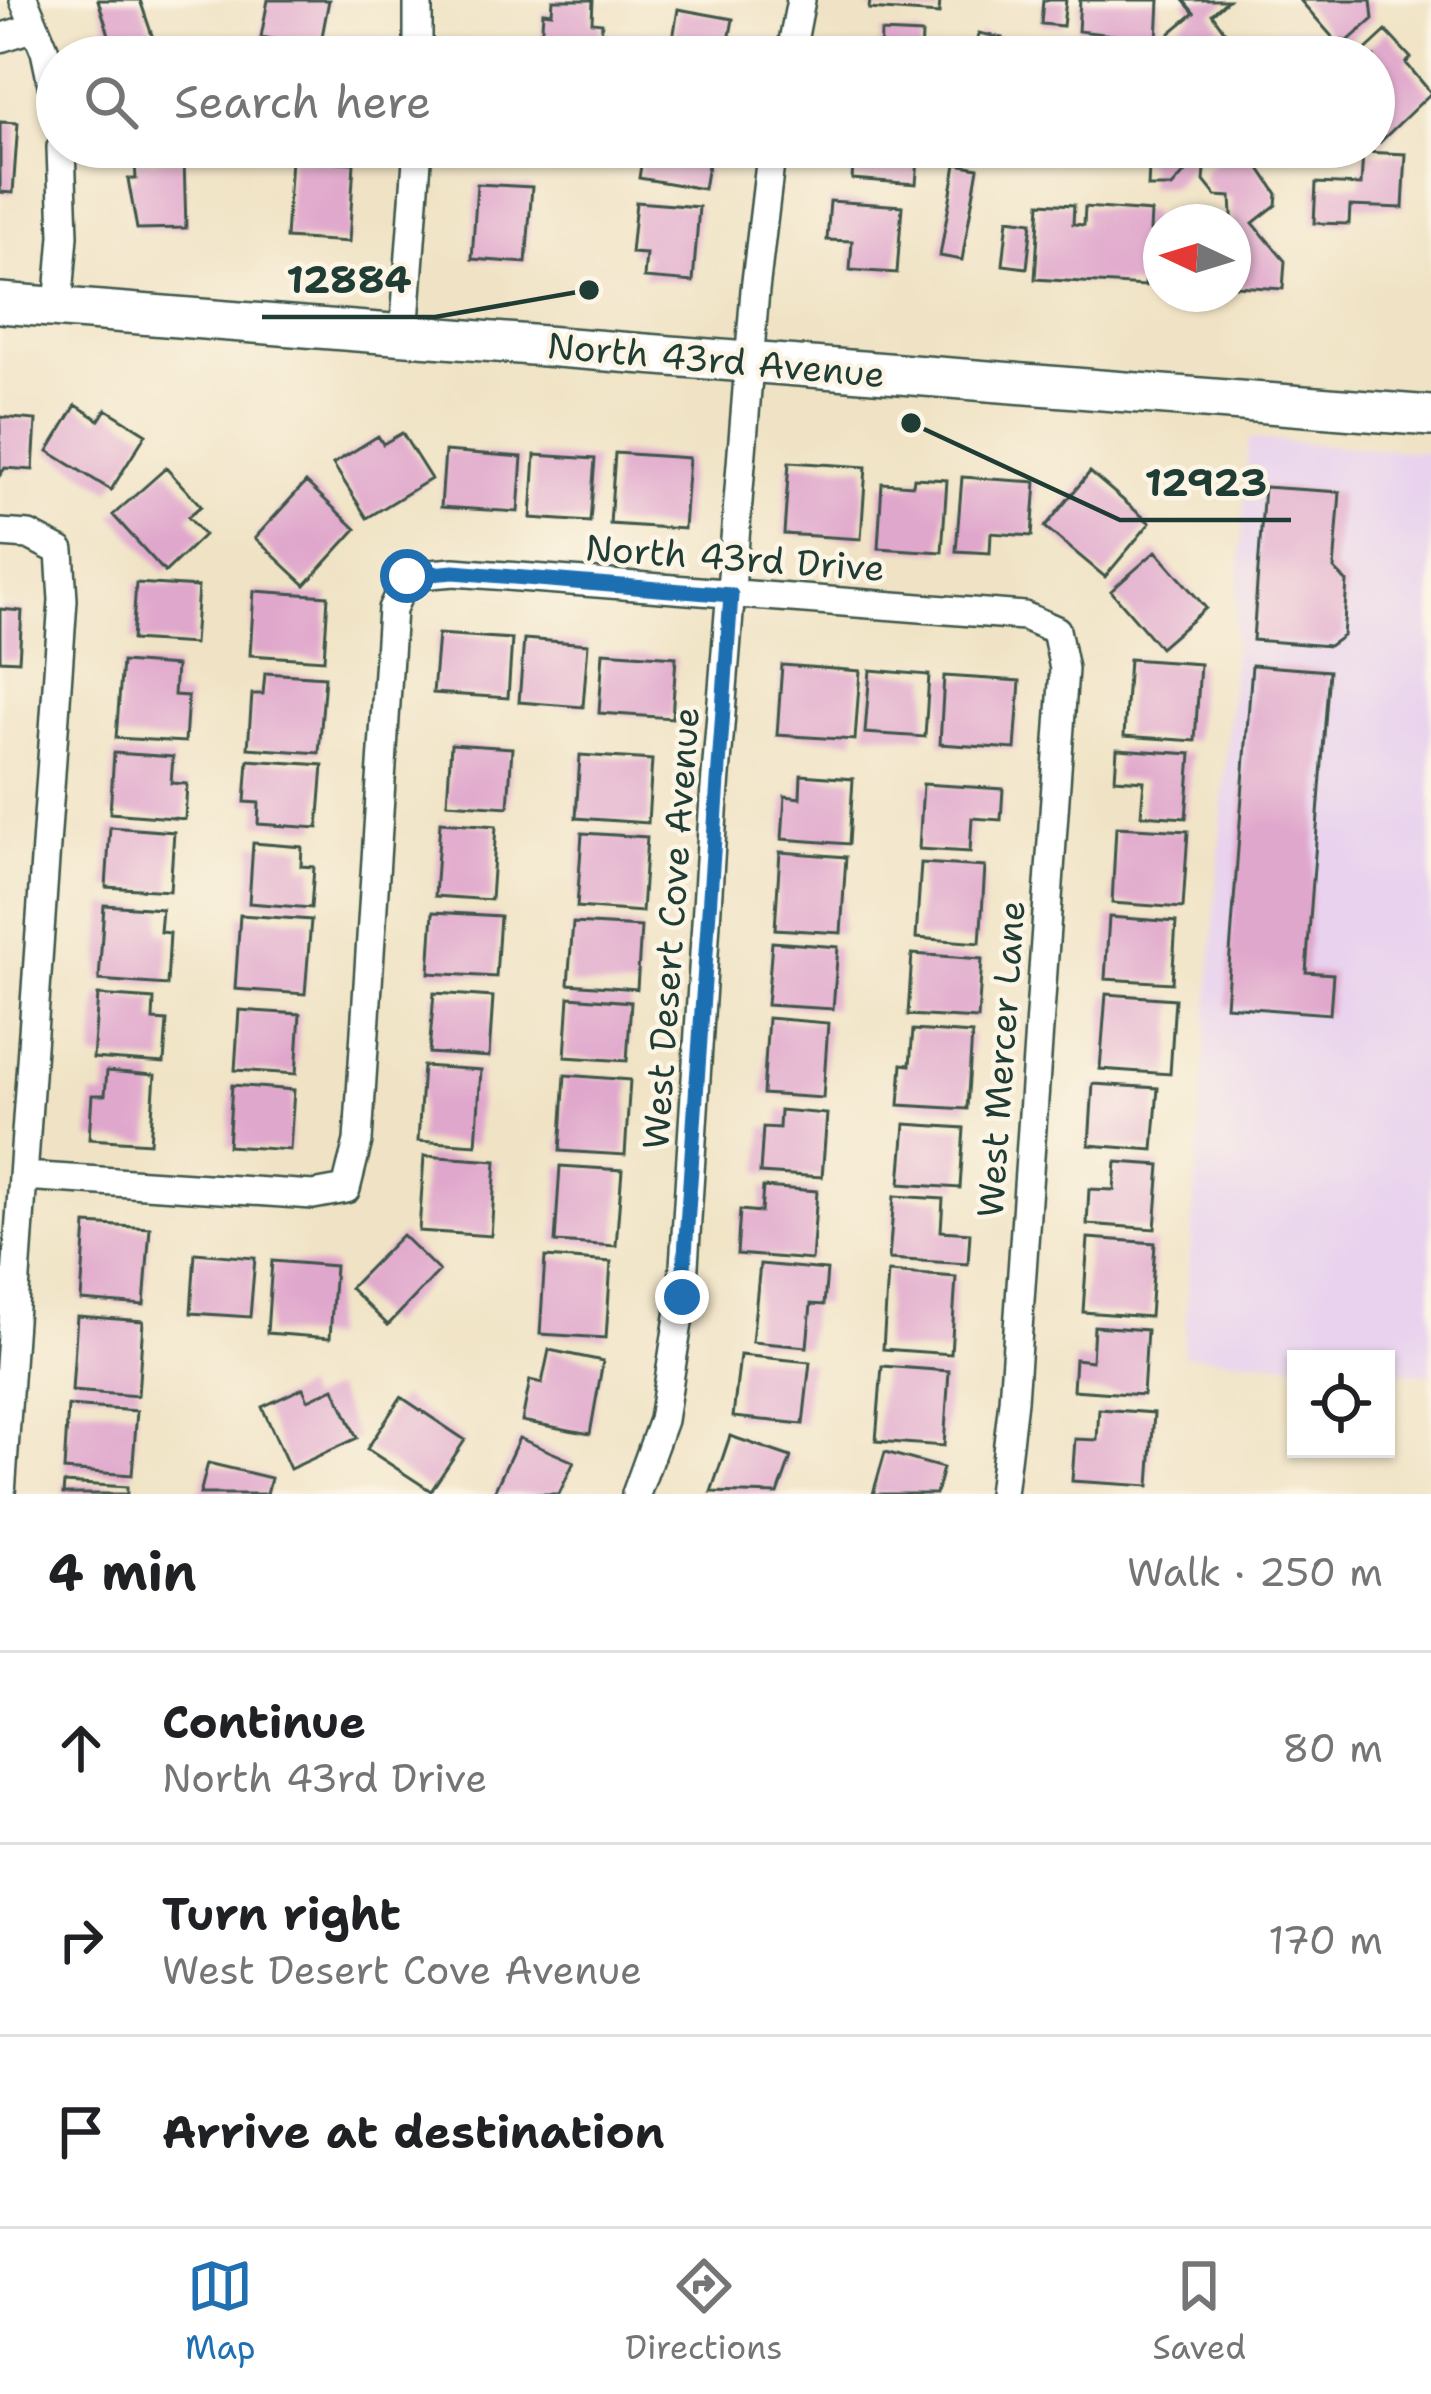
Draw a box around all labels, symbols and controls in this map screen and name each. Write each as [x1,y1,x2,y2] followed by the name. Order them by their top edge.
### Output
[36,36,1395,168] search box
[78,69,144,135] icon: search
[174,72,431,132] text: Search here
[1143,204,1251,312] north arrow
[262,242,435,317] callout: 12884
[286,253,412,305] text: 12884
[545,321,887,399] street label: North 43rd Avenue
[1120,445,1291,520] callout: 12923
[1145,456,1267,508] text: 12923
[584,523,886,593] street label: North 43rd Drive
[380,549,434,603] route start
[631,705,711,1151] street label: West Desert Cove Avenue
[965,899,1037,1219] street label: West Mercer Lane
[655,1270,709,1324] route end
[1287,1350,1395,1458] map controls
[1287,1350,1395,1458] button: locate
[48,1538,197,1606] text: 4 min
[1127,1546,1383,1598] text: Walk · 250 m
[162,1692,366,1752] text: Continue
[48,1715,114,1781] icon: ahead
[1282,1722,1383,1774] text: 80 m
[162,1752,487,1804] text: North 43rd Drive
[162,1884,401,1944] text: Turn right
[48,1907,114,1973] icon: right
[1268,1914,1383,1966] text: 170 m
[162,1944,642,1996] text: West Desert Cove Avenue
[48,2099,114,2165] icon: arrive
[162,2102,665,2162] text: Arrive at destination
[185,2253,256,2370] tab: Map
[625,2253,783,2370] tab: Directions
[1152,2253,1246,2370] tab: Saved

